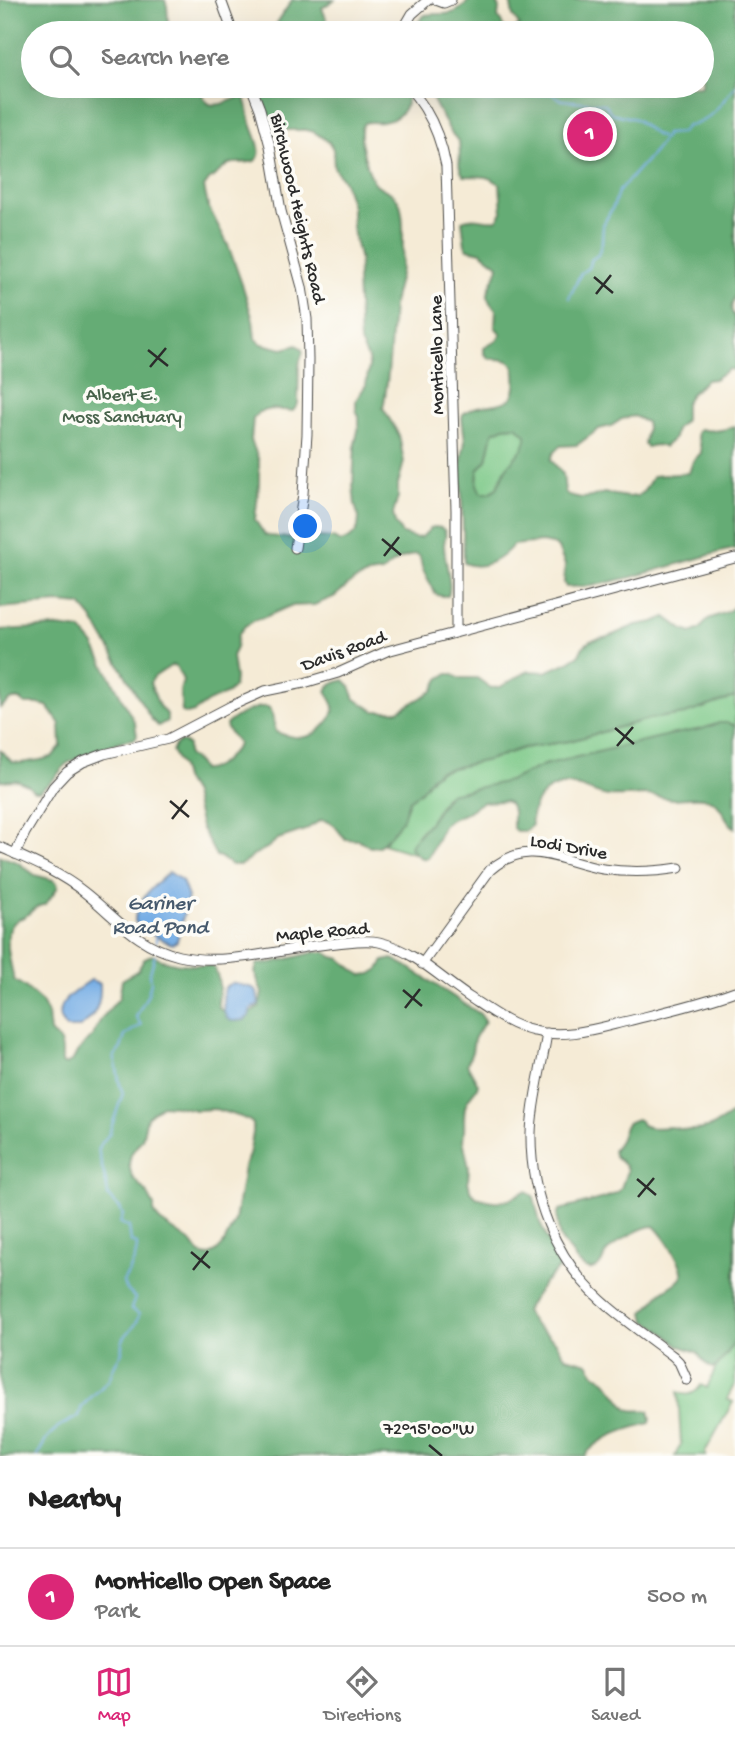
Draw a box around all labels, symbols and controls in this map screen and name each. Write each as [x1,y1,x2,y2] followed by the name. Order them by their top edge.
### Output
[21,21,714,98] search box
[45,41,83,79] icon: search
[101,44,229,75] text: Search here
[567,108,613,160] pin: 1
[263,111,330,308] street label: Birchwood Heights Road
[426,295,451,415] street label: Monticello Lane
[62,385,182,430] park label: Albert E. Moss Sanctuary
[288,509,322,543] your location
[297,626,391,679] street label: Davis Road
[528,830,609,867] street label: Lodi Drive
[112,893,210,942] water label: Gariner Road Pond
[275,918,372,949] street label: Maple Road
[383,1420,474,1441] text: 72°15'00"W
[28,1484,121,1519] text: Nearby
[95,1568,330,1599] text: Monticello Open Space
[46,1584,56,1611] text: 1
[647,1584,707,1611] text: 500 m
[95,1599,139,1626] text: Park
[95,1663,133,1728] tab: Map
[324,1663,401,1728] tab: Directions
[591,1663,640,1728] tab: Saved

